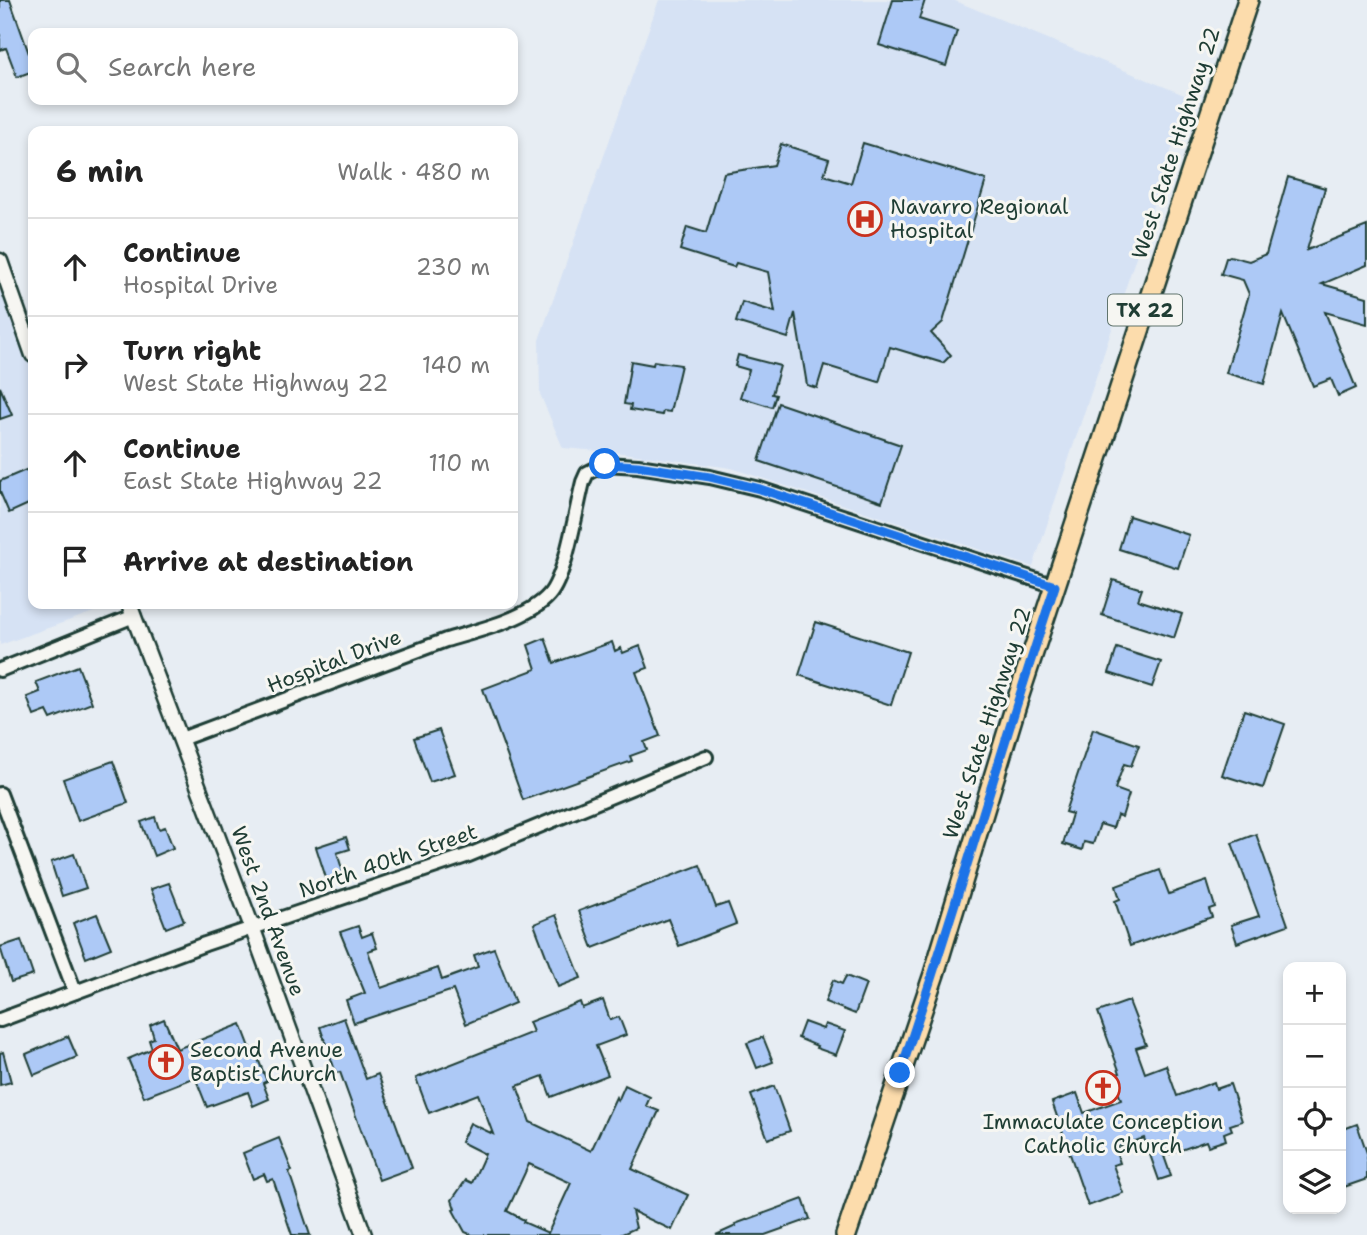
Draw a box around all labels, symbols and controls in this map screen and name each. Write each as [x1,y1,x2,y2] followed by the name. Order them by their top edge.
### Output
[1125,23,1227,263] street label: West State Highway 22
[28,28,518,105] search box
[52,48,90,86] icon: search
[108,49,257,84] text: Search here
[56,151,143,192] text: 6 min
[337,157,490,187] text: Walk · 480 m
[890,193,1069,245] place label: Navarro Regional Hospital
[846,200,884,238] hospital icon: Navarro Regional Hospital
[123,235,241,270] text: Continue
[56,248,94,286] icon: ahead
[416,252,490,282] text: 230 m
[123,270,278,300] text: Hospital Drive
[1108,294,1182,326] road number: TX 22
[123,333,261,368] text: Turn right
[56,346,94,384] icon: right
[422,350,490,380] text: 140 m
[123,368,388,398] text: West State Highway 22
[123,431,241,466] text: Continue
[56,444,94,482] icon: ahead
[428,448,490,478] text: 110 m
[589,448,620,479] route start
[123,466,383,496] text: East State Highway 22
[56,542,94,580] icon: arrive
[123,544,413,579] text: Arrive at destination
[936,603,1038,843] street label: West State Highway 22
[263,623,405,699] street label: Hospital Drive
[295,817,481,905] street label: North 40th Street
[224,822,312,1000] street label: West 2nd Avenue
[1283,962,1346,1214] map controls
[1283,962,1346,1025] button: +
[1283,1025,1346,1088] button: −
[190,1036,343,1088] place label: Second Avenue Baptist Church
[147,1043,185,1081] church icon: Second Avenue Baptist Church
[884,1057,915,1088] route end
[1084,1069,1122,1107] church icon: Immaculate Conception Catholic Church
[1283,1088,1346,1151] button: locate
[983,1108,1223,1160] place label: Immaculate Conception Catholic Church
[1283,1151,1346,1214] button: layers

